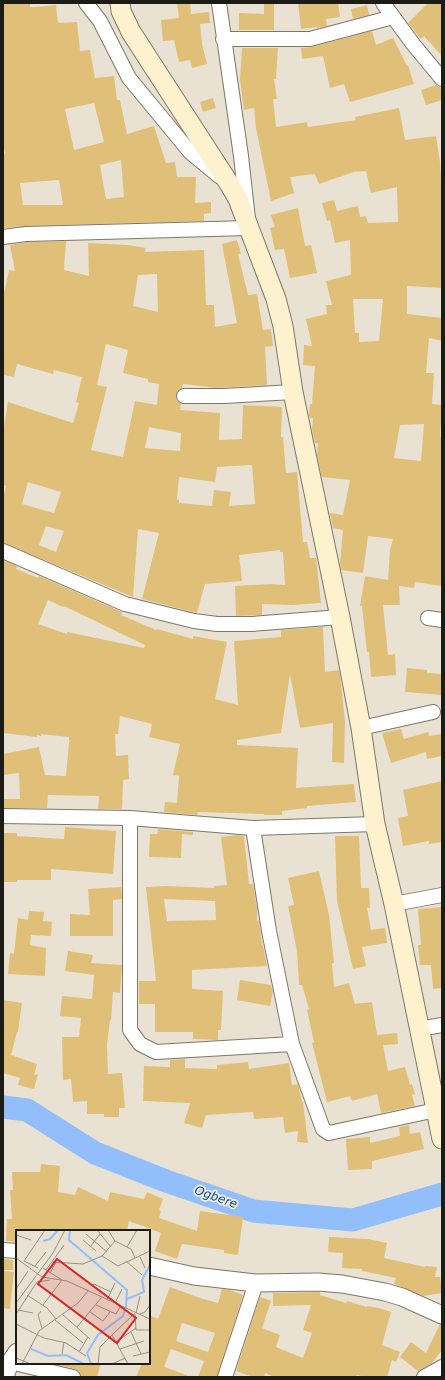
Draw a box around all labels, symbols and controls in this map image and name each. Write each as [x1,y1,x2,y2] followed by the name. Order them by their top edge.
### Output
[193,1183,239,1211] water label: Ogbere
[16,1230,150,1364] inset map

